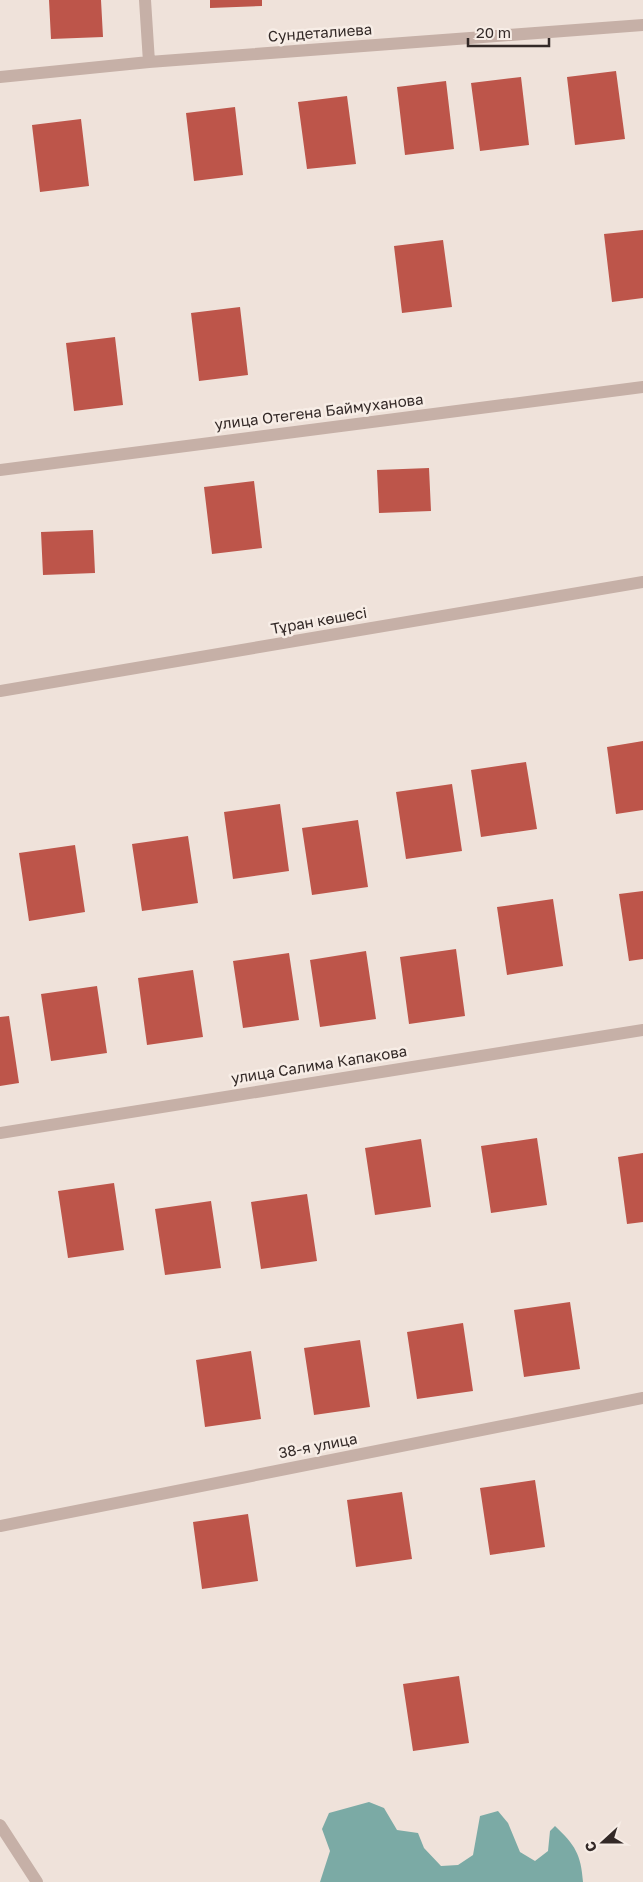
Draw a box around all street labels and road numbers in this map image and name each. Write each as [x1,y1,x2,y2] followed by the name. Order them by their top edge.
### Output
[267,19,373,45] street label: Сундеталиева
[213,389,424,433] street label: улица Отегена Баймуханова
[269,603,368,638] street label: Тұран көшесі
[230,1041,408,1087] street label: улица Салима Капакова
[277,1429,359,1461] street label: 38-я улица

